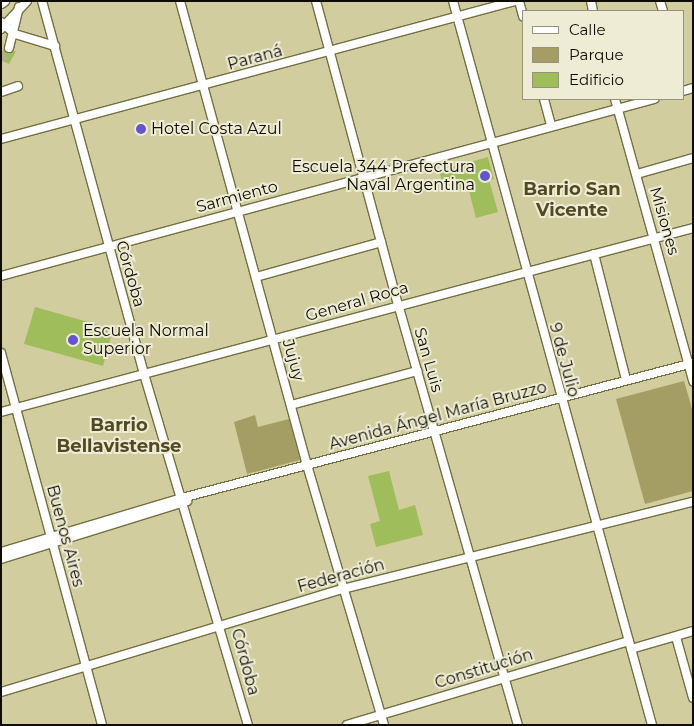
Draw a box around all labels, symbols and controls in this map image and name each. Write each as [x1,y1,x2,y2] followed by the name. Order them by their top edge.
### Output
[522,10,684,100] legend
[569,20,606,39] text: Calle
[225,41,285,75] street label: Paraná
[569,45,624,64] text: Parque
[569,70,624,89] text: Edificio
[151,119,282,139] place label: Hotel Costa Azul
[135,123,147,135] marker: Hotel Costa Azul
[291,157,475,195] place label: Escuela 344 Prefectura Naval Argentina
[479,170,491,182] marker: Escuela 344 Prefectura Naval Argentina
[194,177,280,217] street label: Sarmiento
[523,179,621,222] district label: Barrio San Vicente
[645,185,683,257] street label: Misiones
[111,239,149,309] street label: Córdoba
[303,278,411,326] street label: General Roca
[83,321,209,359] place label: Escuela Normal Superior
[545,321,583,399] street label: 9 de Julio
[410,325,446,395] street label: San Luis
[67,334,79,346] marker: Escuela Normal Superior
[278,337,308,383] street label: Jujuy
[327,378,549,454] street label: Avenida Ángel María Bruzzo
[57,415,181,458] district label: Barrio Bellavistense
[42,483,88,589] street label: Buenos Aires
[295,555,387,597] street label: Federación
[227,627,263,697] street label: Córdoba
[433,645,535,693] street label: Constitución

